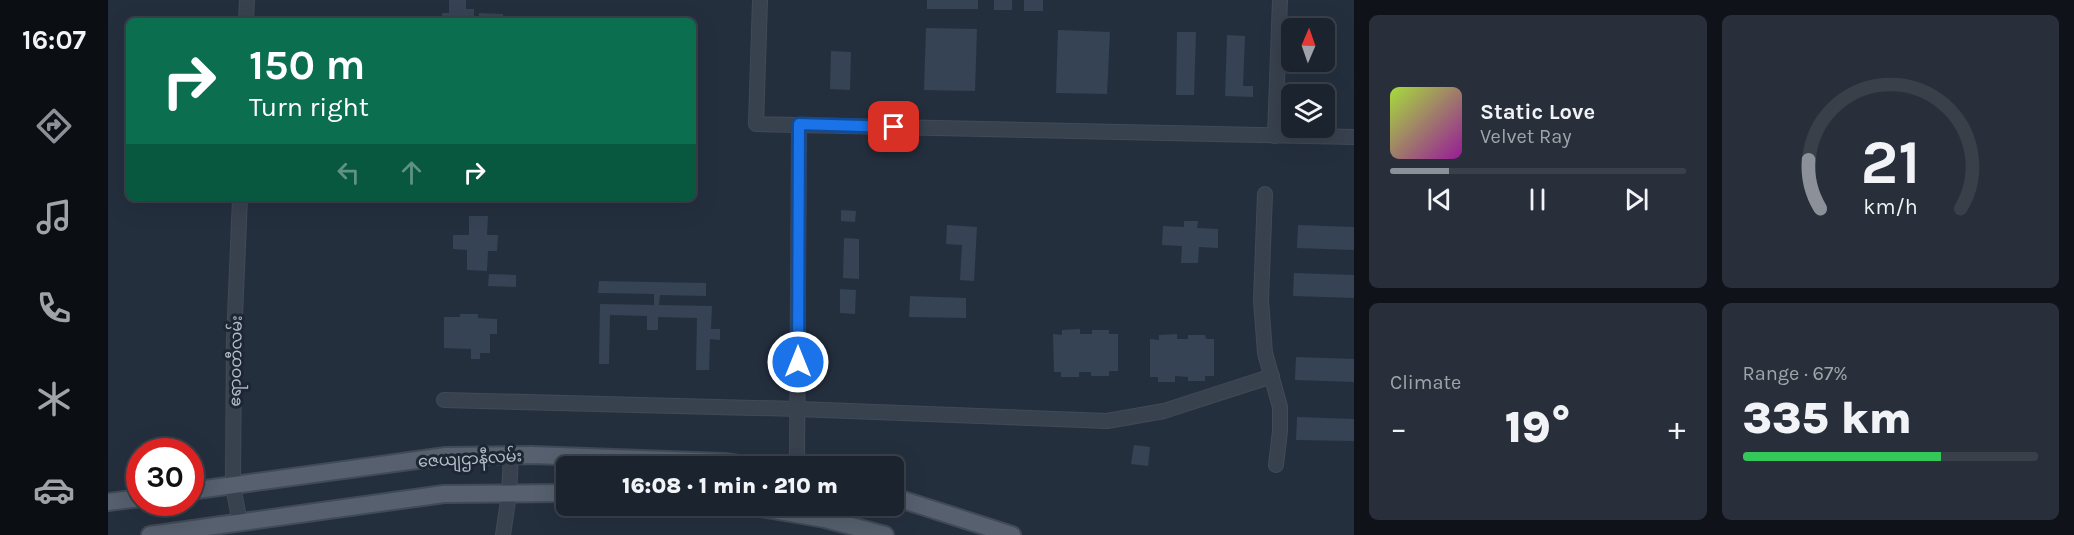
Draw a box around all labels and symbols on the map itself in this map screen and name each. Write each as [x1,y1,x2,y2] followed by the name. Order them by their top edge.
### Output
[1281,18,1335,72] north arrow
[868,101,919,152] pin
[223,315,250,407] street label: ဧရာဝတီလမ်း
[766,330,830,394] position arrow
[126,438,204,516] speed limit sign: 30
[417,444,523,475] street label: ဇေယျဌာနီလမ်း

